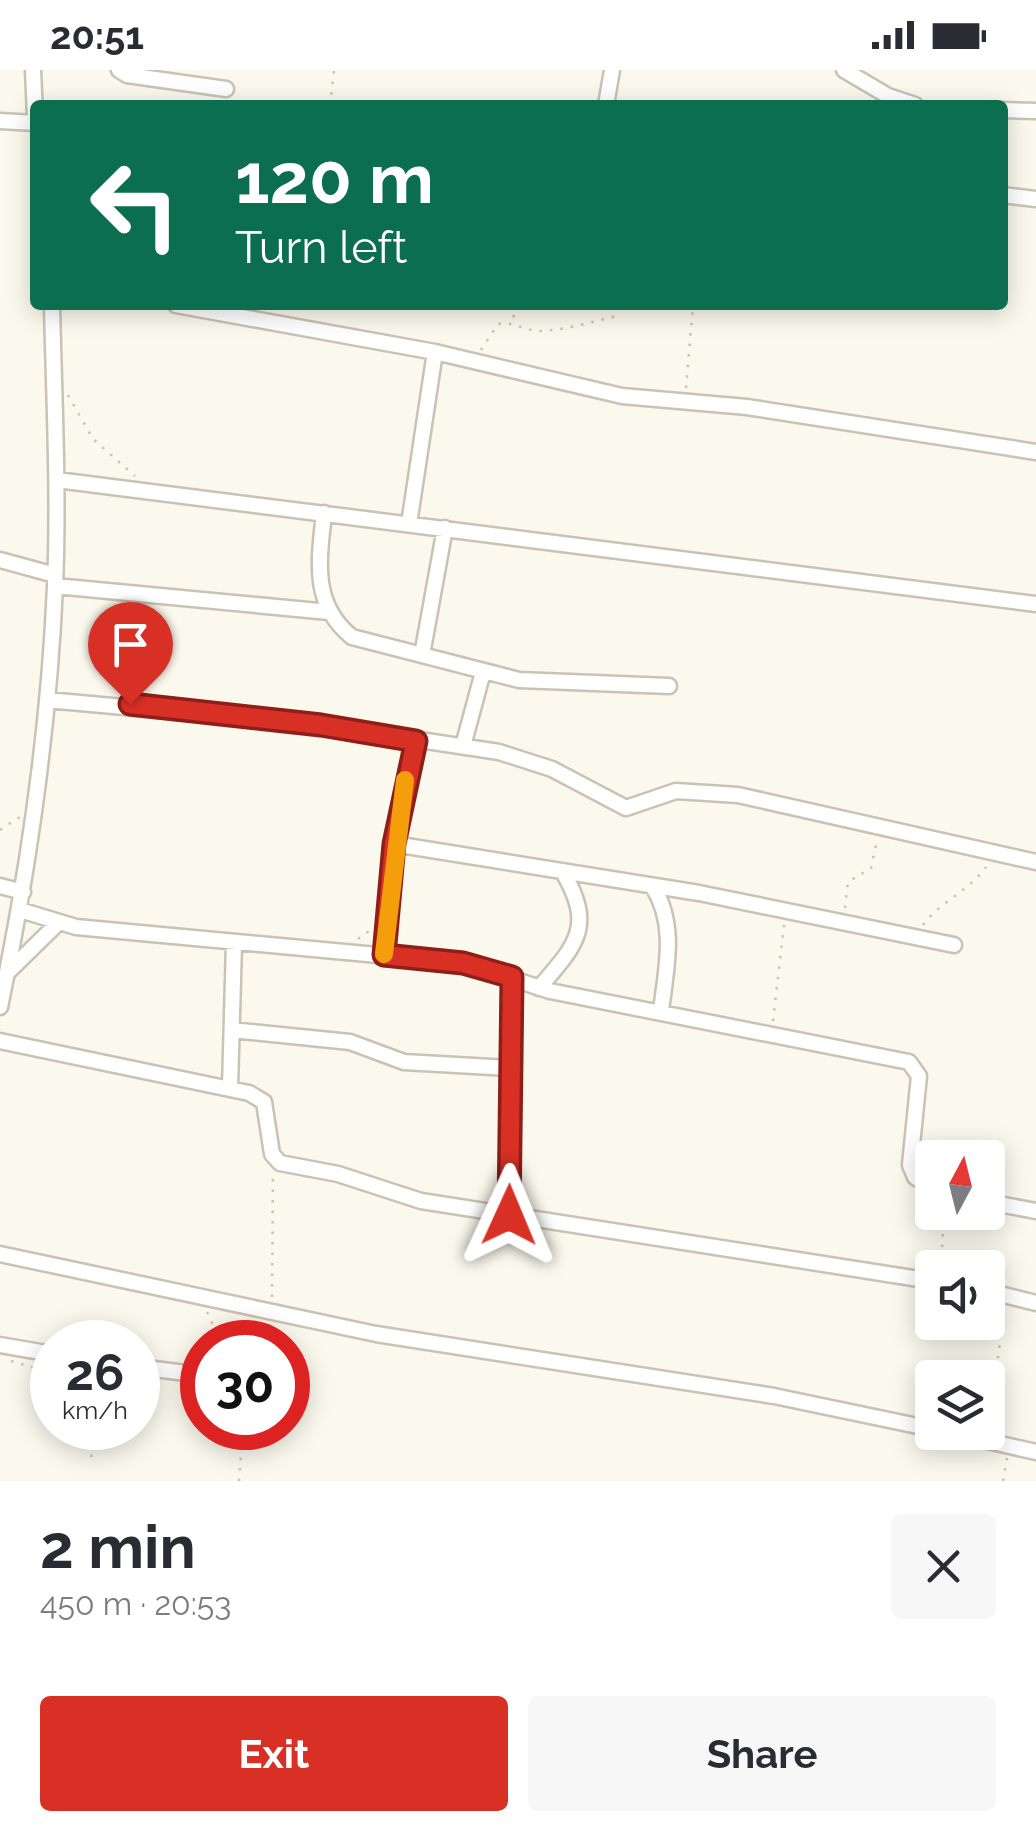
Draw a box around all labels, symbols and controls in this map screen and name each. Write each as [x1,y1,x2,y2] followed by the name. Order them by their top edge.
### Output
[50,13,144,58] text: 20:51
[235,137,434,219] text: 120 m
[70,140,200,270] icon: left
[235,221,407,274] text: Turn left
[88,602,173,705] pin
[103,617,158,672] icon: arrive
[915,1140,1005,1230] north arrow
[915,1140,1005,1450] map controls
[457,1163,561,1267] position arrow
[915,1250,1005,1340] button: sound
[180,1320,310,1450] speed limit sign: 30
[66,1343,124,1402] text: 26
[915,1360,1005,1450] button: layers
[62,1395,128,1425] text: km/h
[40,1512,196,1582] text: 2 min
[891,1514,996,1619] button: close
[40,1585,231,1622] text: 450 m · 20:53
[40,1696,508,1811] button: Exit
[528,1696,996,1811] button: Share

